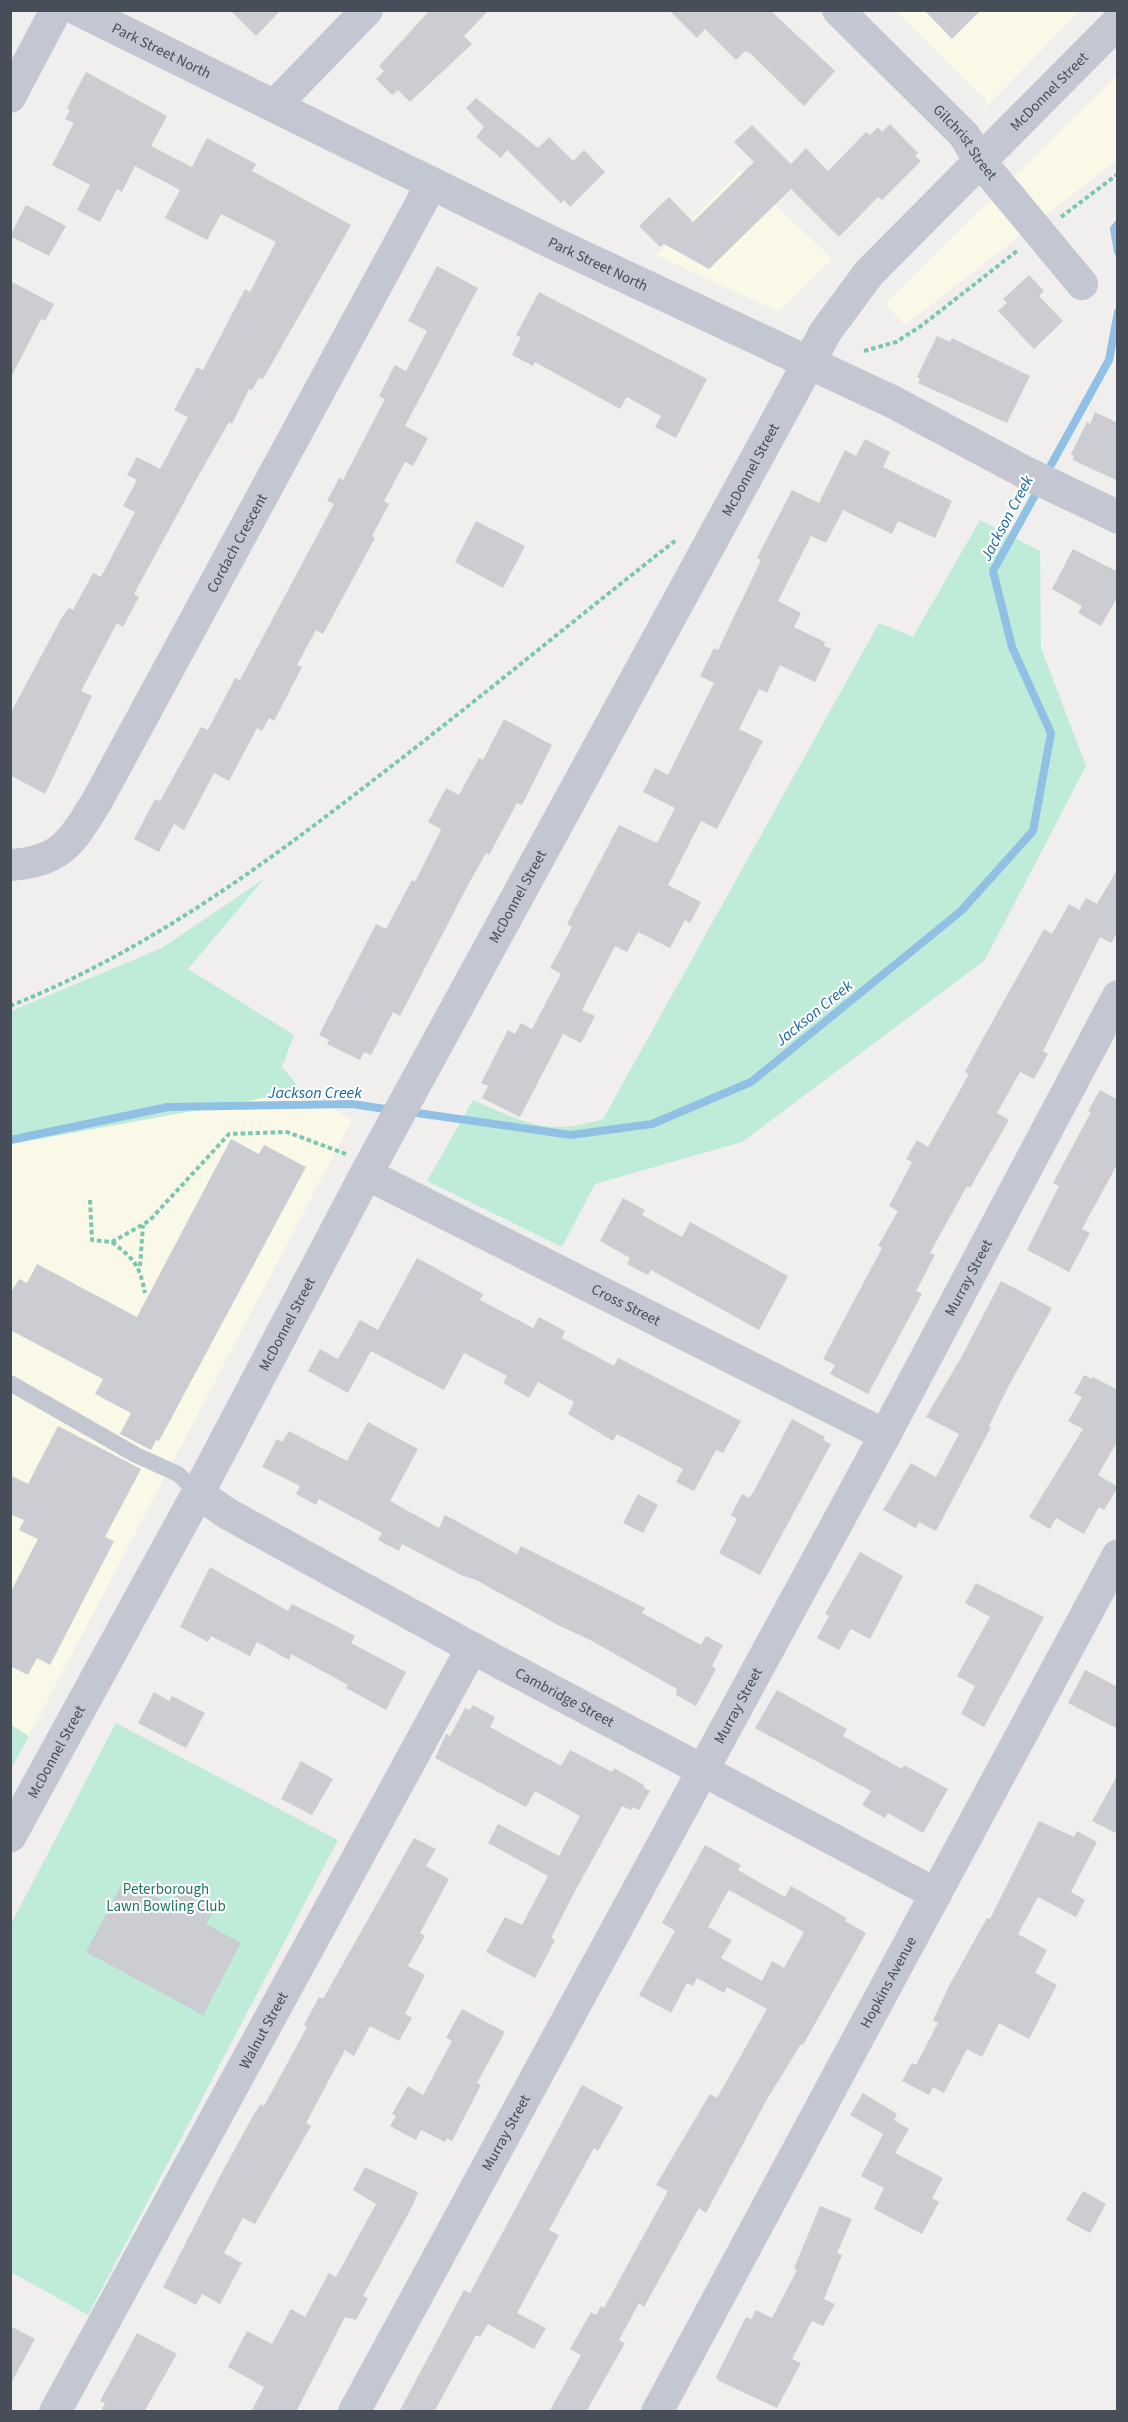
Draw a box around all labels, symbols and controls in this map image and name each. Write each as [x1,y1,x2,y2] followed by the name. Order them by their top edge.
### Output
[108,17,215,84] street label: Park Street North
[1005,47,1093,136] street label: McDonnel Street
[928,100,1002,185] street label: Gilchrist Street
[545,232,652,296] street label: Park Street North
[716,419,784,520] street label: McDonnel Street
[975,471,1039,565] water label: Jackson Creek
[201,490,272,597] street label: Cordach Crescent
[484,846,552,947] street label: McDonnel Street
[770,975,858,1052] water label: Jackson Creek
[267,1082,362,1104] water label: Jackson Creek
[939,1236,998,1320] street label: Murray Street
[254,1273,320,1375] street label: McDonnel Street
[588,1279,664,1331] street label: Cross Street
[511,1662,618,1732] street label: Cambridge Street
[709,1664,767,1748] street label: Murray Street
[22,1701,90,1802] street label: McDonnel Street
[106,1879,226,1917] park label: Peterborough Lawn Bowling Club
[855,1933,921,2032] street label: Hopkins Avenue
[234,1988,293,2073] street label: Walnut Street
[476,2091,535,2175] street label: Murray Street

